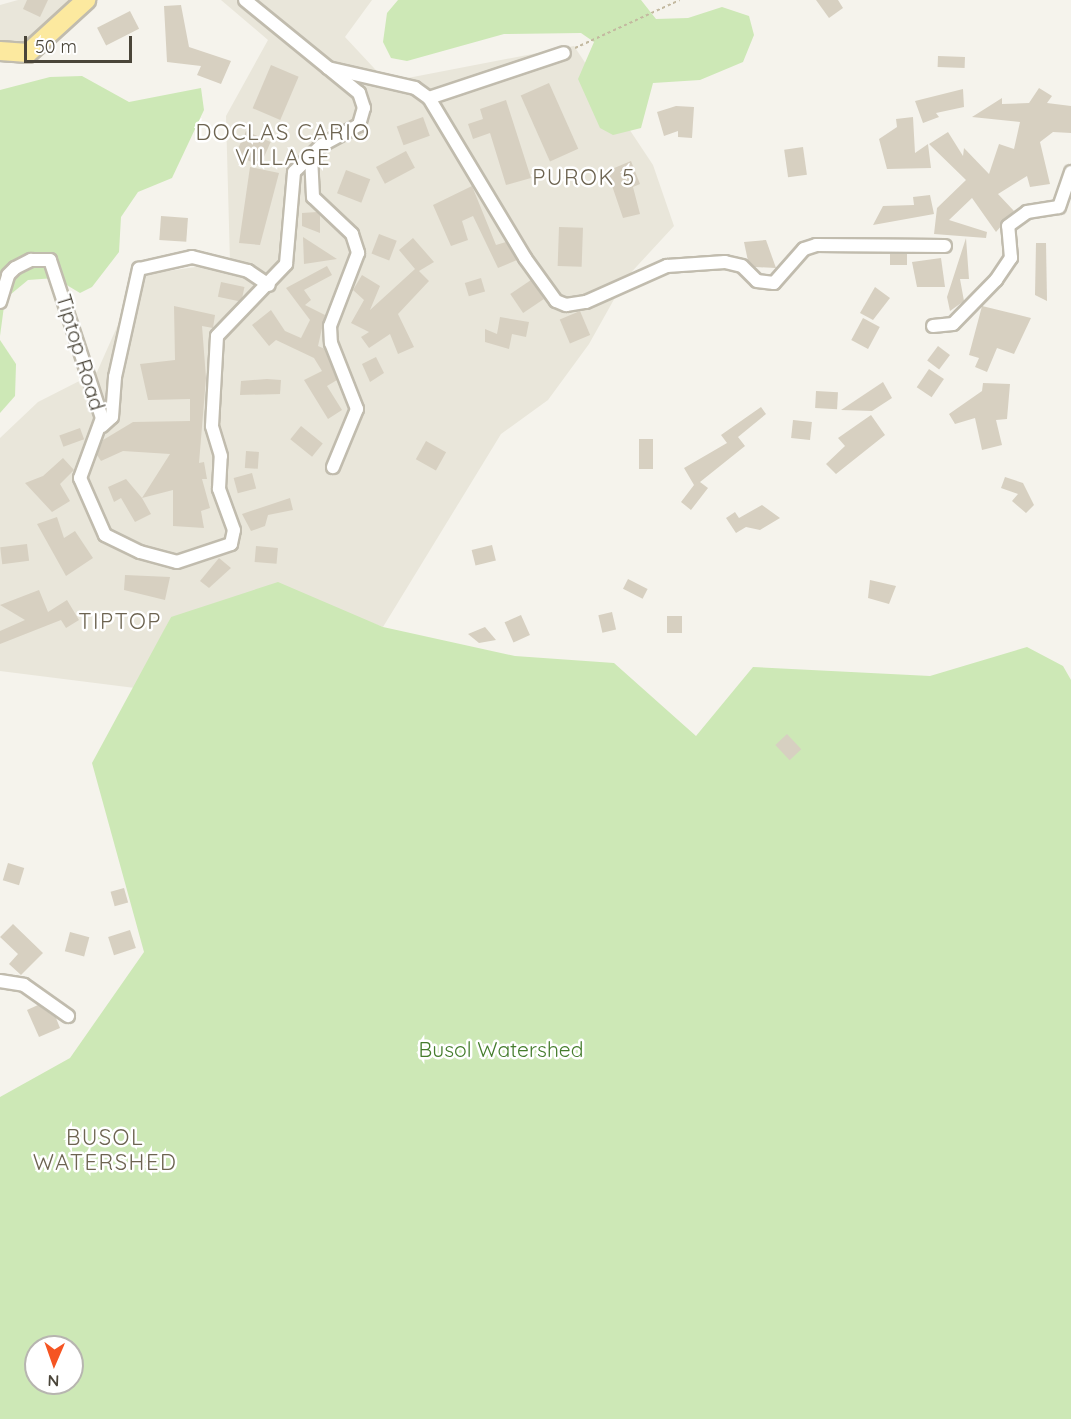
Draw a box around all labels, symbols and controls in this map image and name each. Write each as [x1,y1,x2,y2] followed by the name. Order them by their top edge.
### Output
[27,24,135,62] scale bar
[35,35,77,58] text: 50 m
[195,119,371,170] district label: DOCLAS CARIO VILLAGE
[532,165,636,191] district label: PUROK 5
[51,291,111,413] street label: Tiptop Road
[78,609,162,635] district label: TIPTOP
[419,1036,583,1062] park label: Busol Watershed
[33,1124,177,1176] district label: BUSOL WATERSHED
[24,1335,84,1395] north arrow
[47,1371,60,1391] text: N

